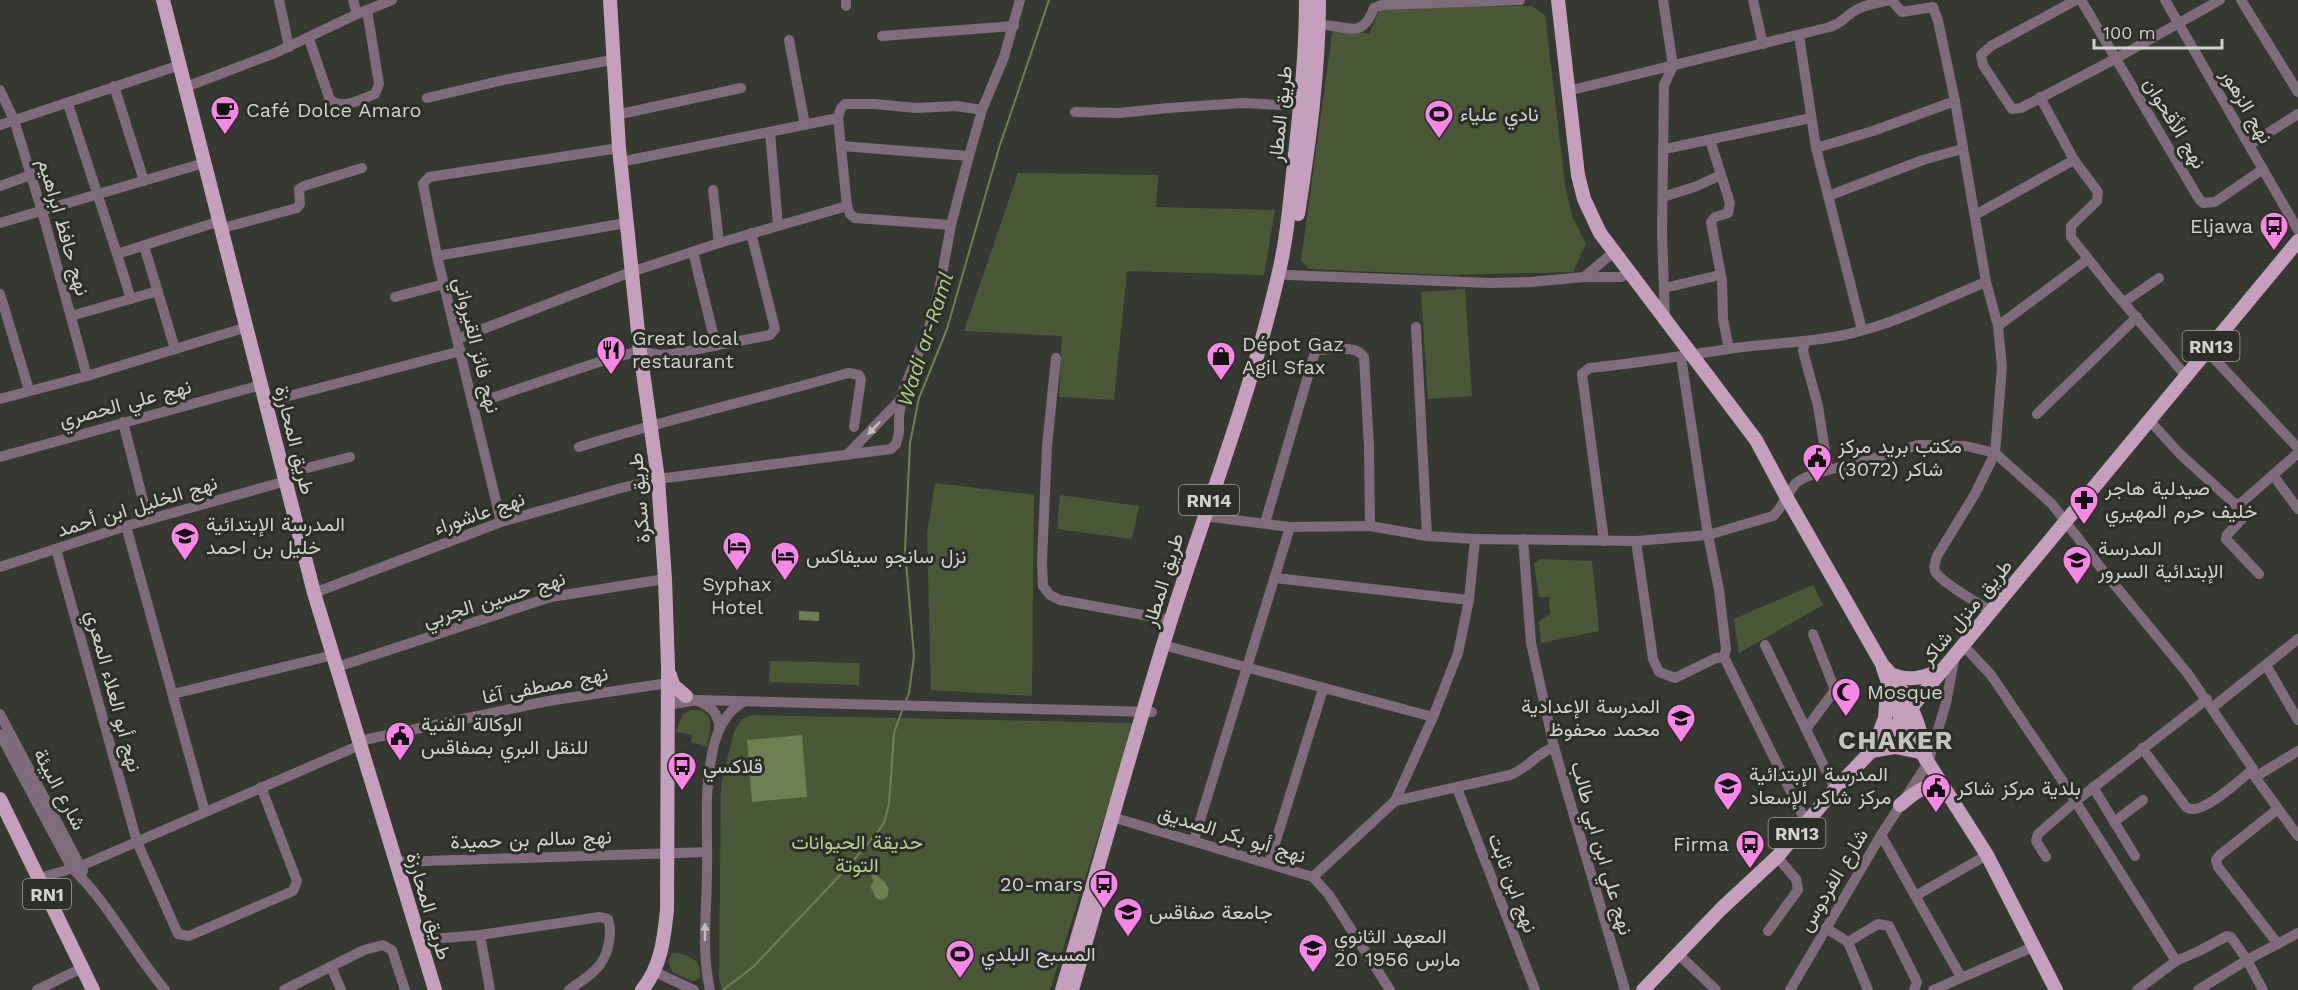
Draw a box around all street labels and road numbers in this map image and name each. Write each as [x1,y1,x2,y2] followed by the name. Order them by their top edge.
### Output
[2214,63,2278,149] street label: نهج الزهور
[1263,65,1298,164] street label: طريق المطار
[2137,73,2212,174] street label: نهج الأقحوان
[31,156,95,299] street label: نهج حافظ ابراهيم
[444,275,505,417] street label: نهج فائز القيرواني
[2182,331,2240,361] road number: RN13
[56,374,195,437] street label: نهج علي الحصري
[269,383,320,497] street label: طريق المحارزة
[623,452,656,544] street label: طريق سكرة
[54,470,221,544] street label: نهج الخليل ابن أحمد
[1179,485,1239,515] road number: RN14
[430,486,528,542] street label: نهج عاشوراء
[1137,530,1190,631] street label: طريق المطار
[1914,554,2018,671] street label: طريق منزل شاكر
[420,566,570,637] street label: نهج حسين الجربي
[76,607,147,776] street label: نهج أبو العلاء المعري
[480,661,610,711] street label: نهج مصطفى آغا
[27,744,92,835] street label: شارع البيئة
[1561,758,1638,939] street label: نهج علي ابن ابي طالب
[1155,800,1309,870] street label: نهج أبو بكر الصديق
[1768,818,1826,848] road number: RN13
[450,824,612,856] street label: نهج سالم بن حميدة
[1793,824,1875,937] street label: شارع الفردوس
[1481,830,1543,937] street label: نهج ابن ثابت
[400,849,457,963] street label: طريق المحارزة
[23,879,71,909] road number: RN1

